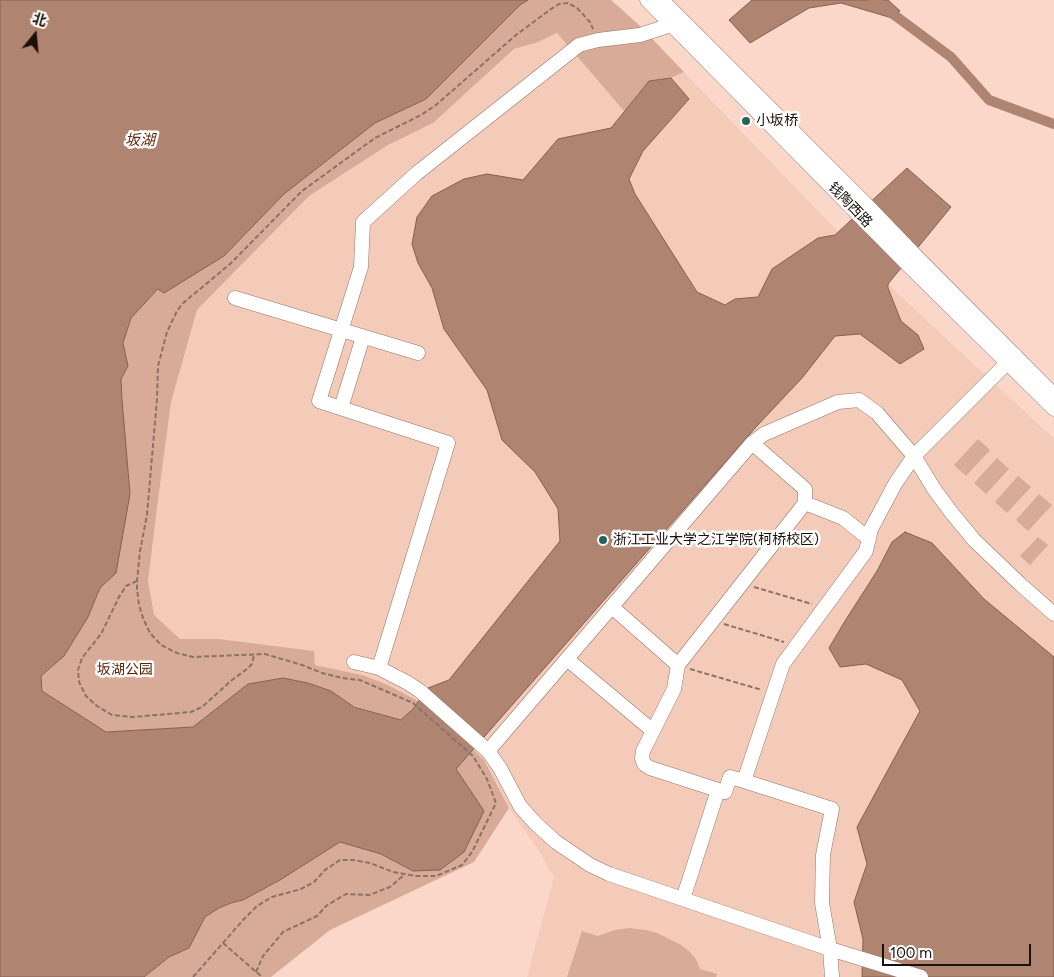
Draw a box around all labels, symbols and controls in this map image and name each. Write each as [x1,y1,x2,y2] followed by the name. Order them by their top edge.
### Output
[10,10,60,60] north arrow
[30,10,49,30] text: 北
[756,113,798,129] place label: 小坂桥
[740,115,752,127] marker: 小坂桥
[125,132,155,150] water label: 坂湖
[825,179,875,231] street label: 钱陶西路
[613,532,819,548] place label: 浙江工业大学之江学院(柯桥校区)
[597,534,609,546] marker: 浙江工业大学之江学院(柯桥校区)
[97,662,153,678] park label: 坂湖公园
[884,934,1033,966] scale bar
[890,944,932,962] text: 100 m

